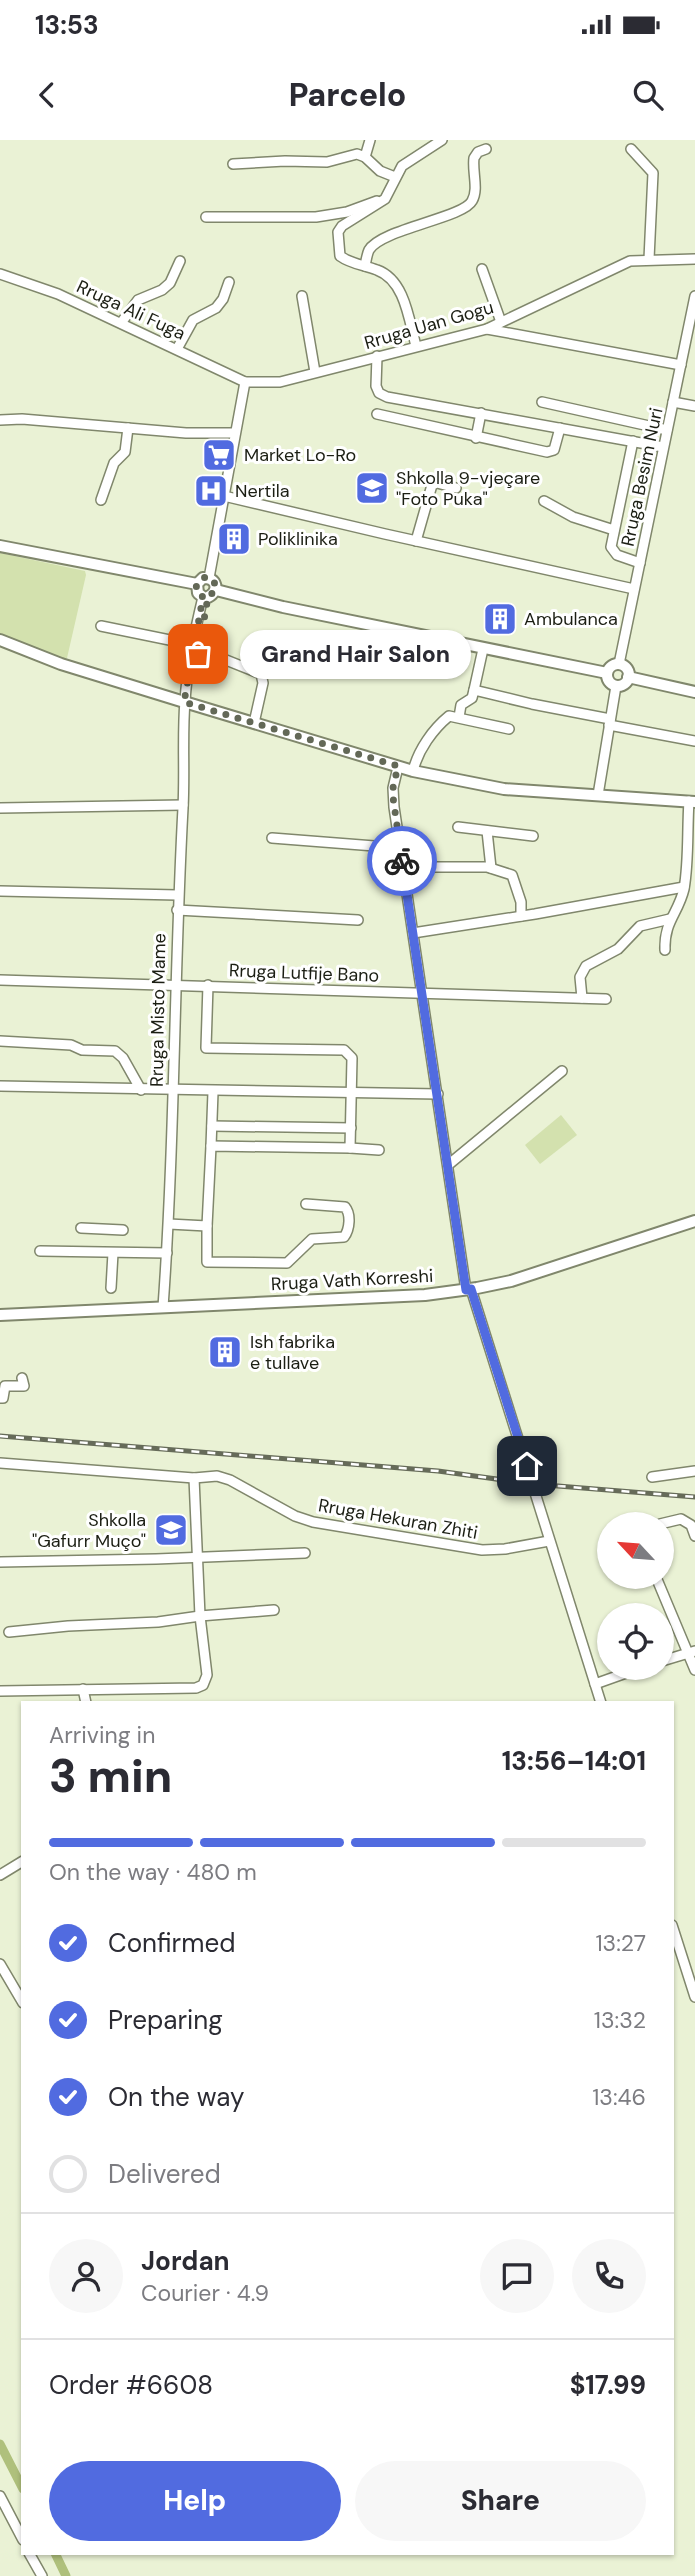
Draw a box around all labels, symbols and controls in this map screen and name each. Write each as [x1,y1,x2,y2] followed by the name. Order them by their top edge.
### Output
[35,8,99,42] text: 13:53
[289,74,406,116] text: Parcelo
[28,76,66,114] icon: back
[629,76,667,114] icon: search
[73,274,189,346] street label: Rruga Ali Fuga
[362,295,496,355] street label: Rruga Uan Gogu
[616,405,668,549] street label: Rruga Besim Nuri
[200,436,238,474] supermarket icon: Market Lo-Ro
[244,443,356,467] place label: Market Lo-Ro
[396,466,540,511] place label: Shkolla 9-vjeçare "Foto Puka"
[353,469,391,507] school or university icon: Shkolla 9-vjeçare "Foto Puka"
[192,472,230,510] hospital icon: Nertila
[235,479,290,503] place label: Nertila
[215,520,253,558] building icon: Poliklinika
[258,527,338,551] place label: Poliklinika
[481,600,519,638] building icon: Ambulanca
[524,607,618,631] place label: Ambulanca
[168,624,228,684] pin
[240,630,471,678] callout: Grand Hair Salon
[179,635,217,673] icon: bag
[261,639,450,669] text: Grand Hair Salon
[367,826,437,896] courier
[383,842,421,880] icon: bike
[145,933,171,1087] street label: Rruga Misto Mame
[228,958,380,988] street label: Rruga Lutfije Bano
[270,1264,434,1296] street label: Rruga Vath Korreshi
[250,1330,335,1375] place label: Ish fabrika e tullave
[206,1333,244,1371] building icon: Ish fabrika e tullave
[497,1436,557,1496] pin
[508,1447,546,1485] icon: home
[316,1493,480,1545] street label: Rruga Hekuran Zhiti
[32,1508,146,1553] place label: Shkolla "Gafurr Muço"
[152,1511,190,1549] school or university icon: Shkolla "Gafurr Muço"
[597,1512,674,1589] north arrow
[597,1512,674,1680] map controls
[597,1603,674,1680] button: locate
[49,1720,155,1750] text: Arriving in
[502,1744,646,1778] text: 13:56–14:01
[49,1746,172,1806] text: 3 min
[49,1857,257,1887] text: On the way · 480 m
[49,1924,87,1962] icon: check
[108,1926,235,1960] text: Confirmed
[595,1928,646,1958] text: 13:27
[49,2001,87,2039] icon: check
[108,2003,223,2037] text: Preparing
[594,2005,646,2035] text: 13:32
[49,2078,87,2116] icon: check
[108,2080,244,2114] text: On the way
[592,2082,646,2112] text: 13:46
[108,2157,221,2191] text: Delivered
[49,2239,123,2313] button: person
[480,2239,554,2313] button: chat
[572,2239,646,2313] button: phone
[141,2244,230,2278] text: Jordan
[141,2278,269,2308] text: Courier · 4.9
[49,2368,213,2402] text: Order #6608
[570,2368,646,2402] text: $17.99
[49,2461,341,2541] button: Help
[355,2461,646,2541] button: Share

